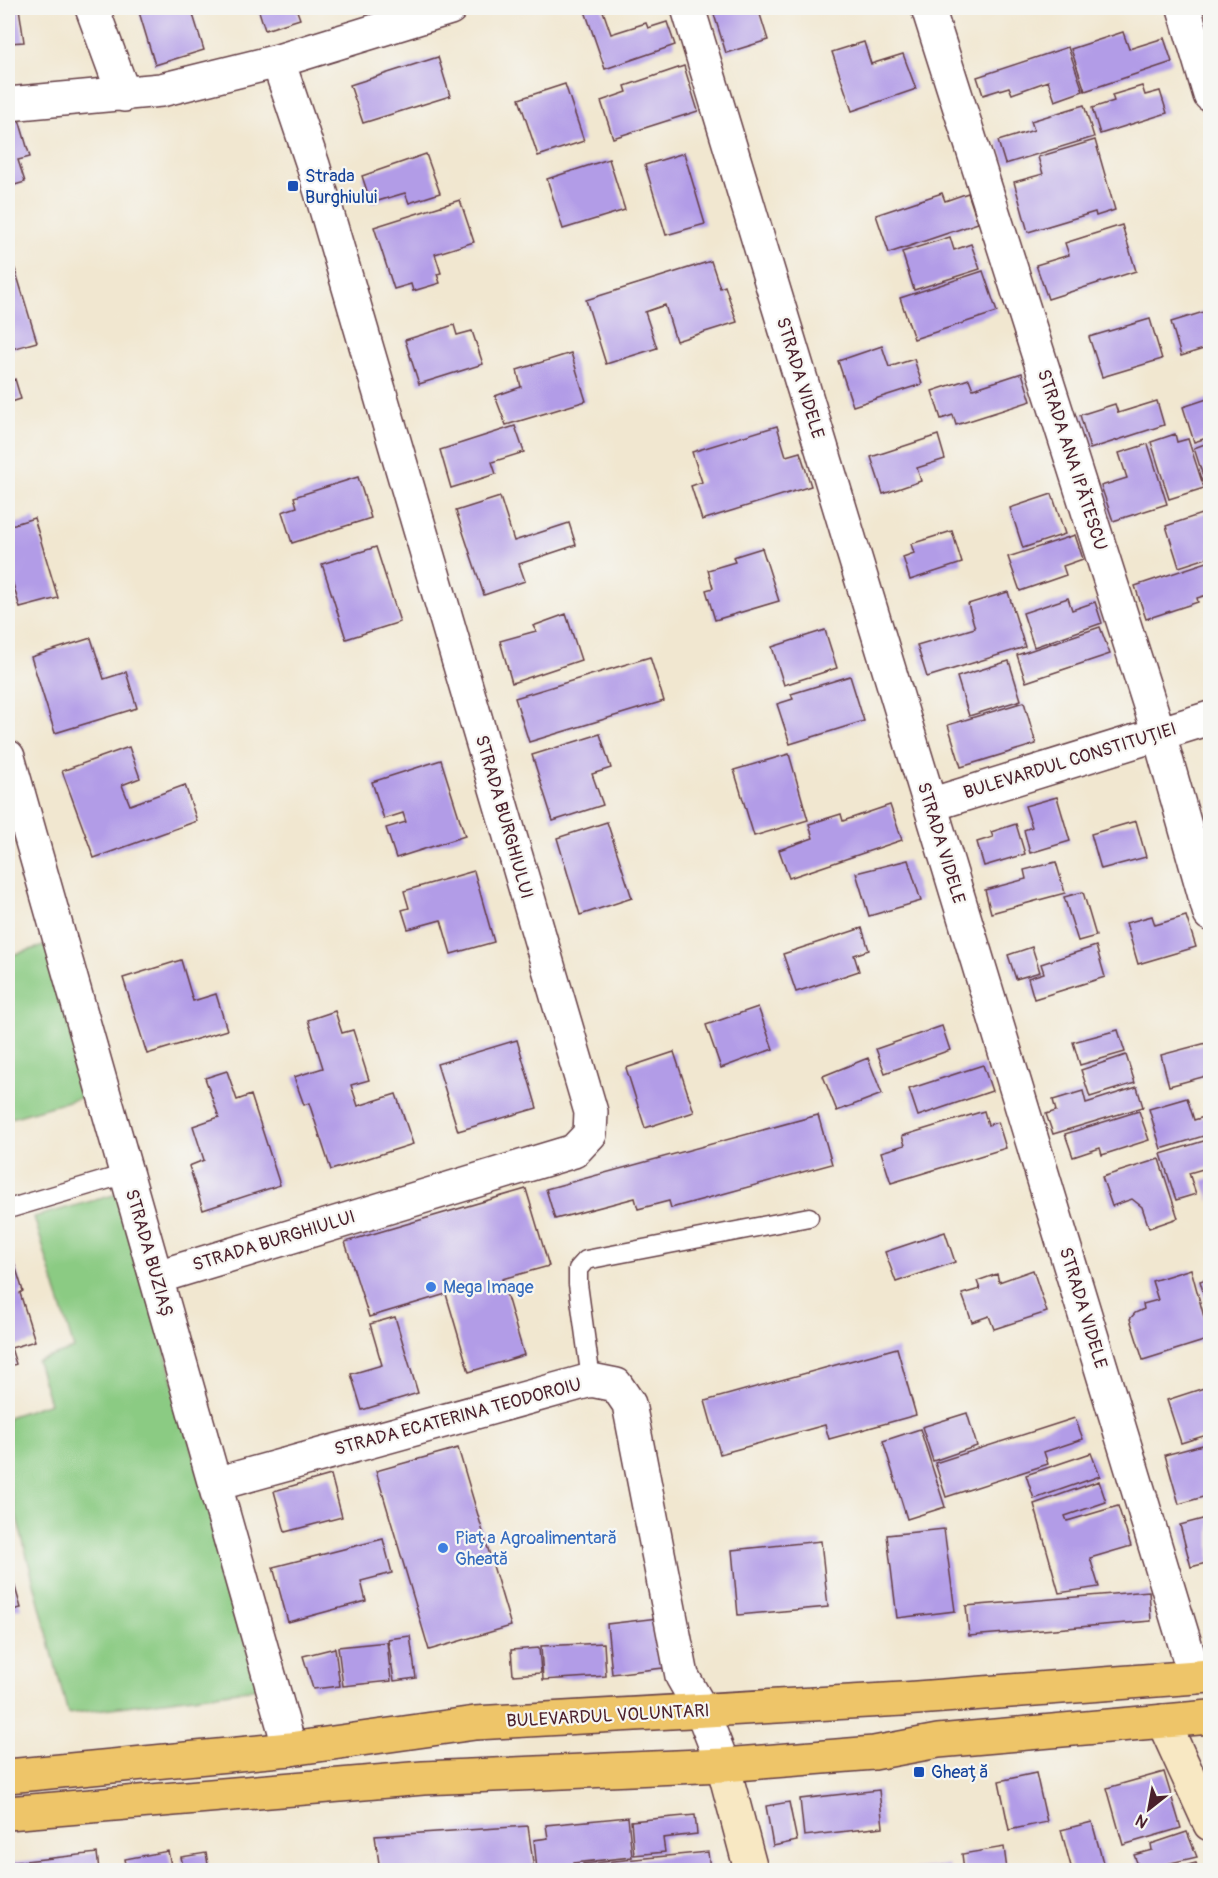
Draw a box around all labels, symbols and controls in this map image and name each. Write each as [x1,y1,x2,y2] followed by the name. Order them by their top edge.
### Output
[305,165,377,209] place label: Strada Burghiului
[286,179,300,193] marker: Strada Burghiului
[771,315,829,441] street label: STRADA VIDELE
[1032,367,1112,553] street label: STRADA ANA IPĂTESCU
[961,718,1179,804] street label: BULEVARDUL CONSTITUȚIEI
[470,733,538,901] street label: STRADA BURGHIULUI
[912,780,970,906] street label: STRADA VIDELE
[120,1187,178,1319] street label: STRADA BUZIAȘ
[190,1205,358,1277] street label: STRADA BURGHIULUI
[1054,1245,1112,1371] street label: STRADA VIDELE
[443,1276,534,1299] place label: Mega Image
[424,1280,438,1294] marker: Mega Image
[332,1373,584,1461] street label: STRADA ECATERINA TEODOROIU
[455,1527,617,1571] place label: Piața Agroalimentară Gheată
[436,1541,450,1555] marker: Piața Agroalimentară Gheată
[506,1699,710,1733] street label: BULEVARDUL VOLUNTARI
[931,1761,989,1784] place label: Gheață
[912,1765,926,1779] marker: Gheață
[1119,1779,1179,1839] north arrow
[1132,1810,1152,1832] text: N

